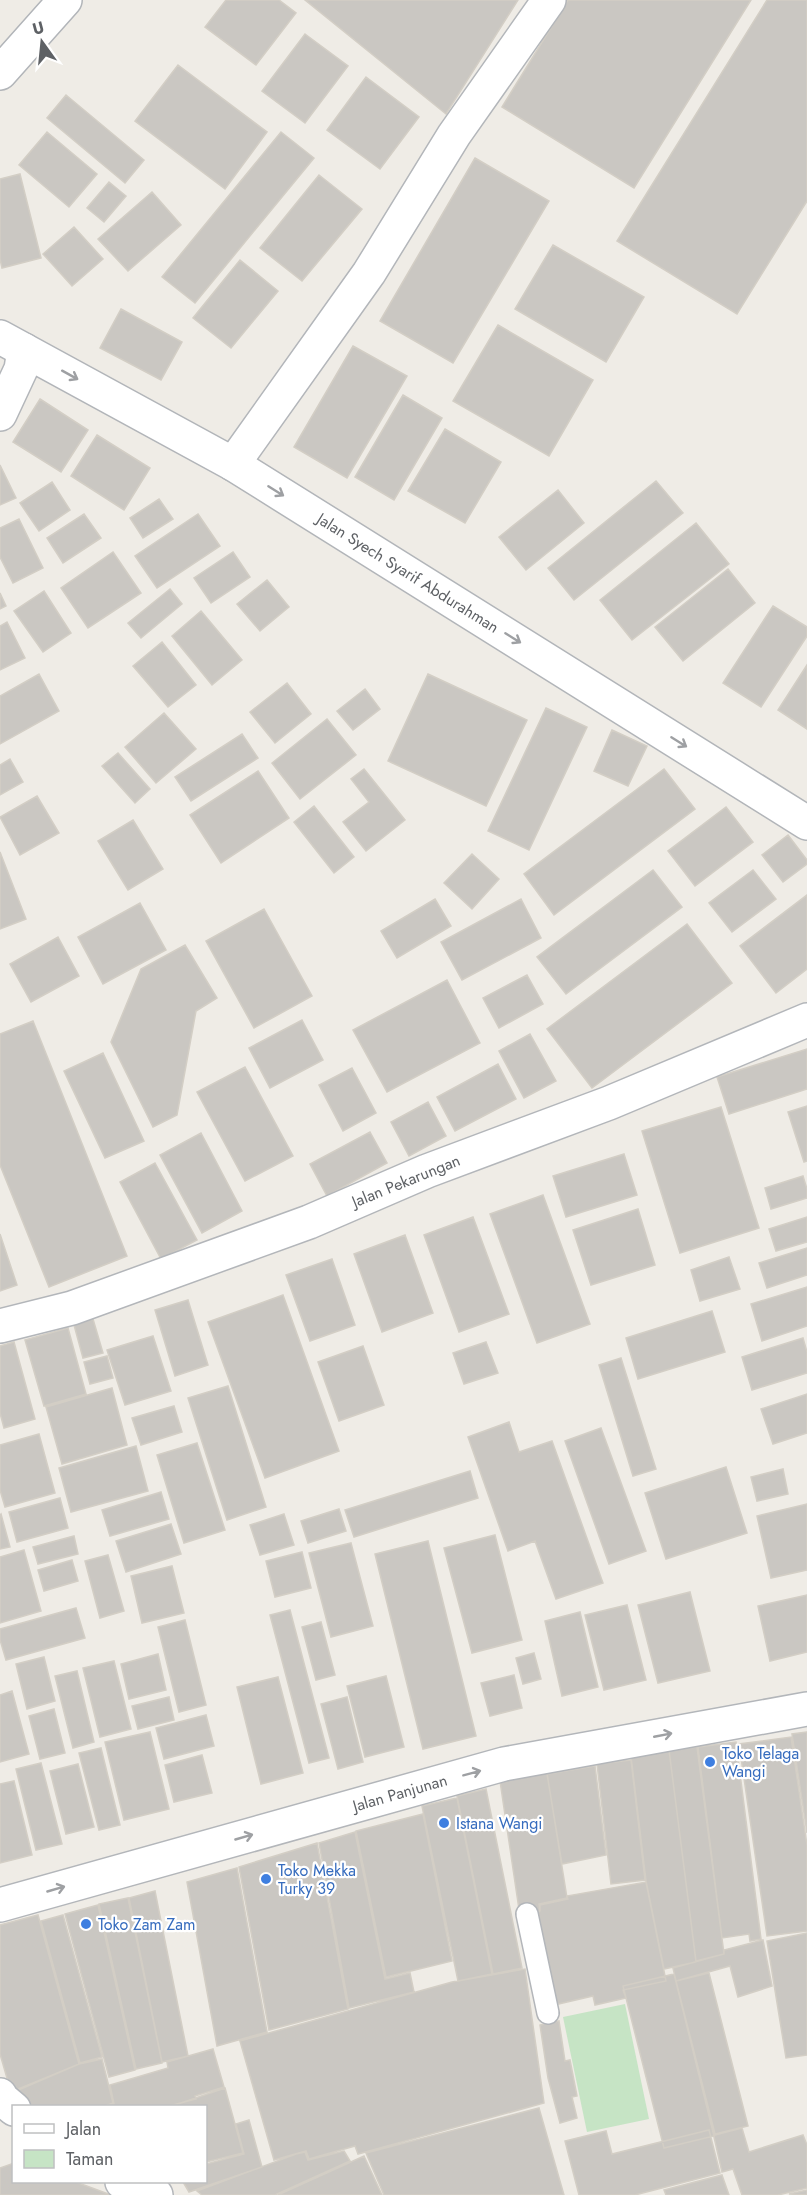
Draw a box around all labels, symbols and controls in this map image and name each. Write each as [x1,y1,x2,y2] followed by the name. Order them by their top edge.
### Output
[12,12,72,72] north arrow
[30,15,47,41] text: U
[60,370,78,381] one-way arrow
[267,485,284,497] one-way arrow
[311,506,503,639] street label: Jalan Syech Syarif Abdurahman
[504,633,521,645] one-way arrow
[670,735,687,748] one-way arrow
[347,1149,464,1214] street label: Jalan Pekarungan
[653,1729,673,1740] one-way arrow
[722,1742,799,1783] place label: Toko Telaga Wangi
[703,1755,717,1769] marker: Toko Telaga Wangi
[463,1767,482,1778] one-way arrow
[348,1769,450,1818] street label: Jalan Panjunan
[456,1812,542,1835] place label: Istana Wangi
[437,1816,451,1830] marker: Istana Wangi
[234,1831,253,1842] one-way arrow
[278,1859,356,1900] place label: Toko Mekka Turky 39
[259,1872,273,1886] marker: Toko Mekka Turky 39
[46,1883,65,1894] one-way arrow
[98,1913,196,1936] place label: Toko Zam Zam
[79,1917,93,1931] marker: Toko Zam Zam
[12,2105,207,2183] legend
[64,2116,101,2142] text: Jalan
[66,2146,113,2172] text: Taman

